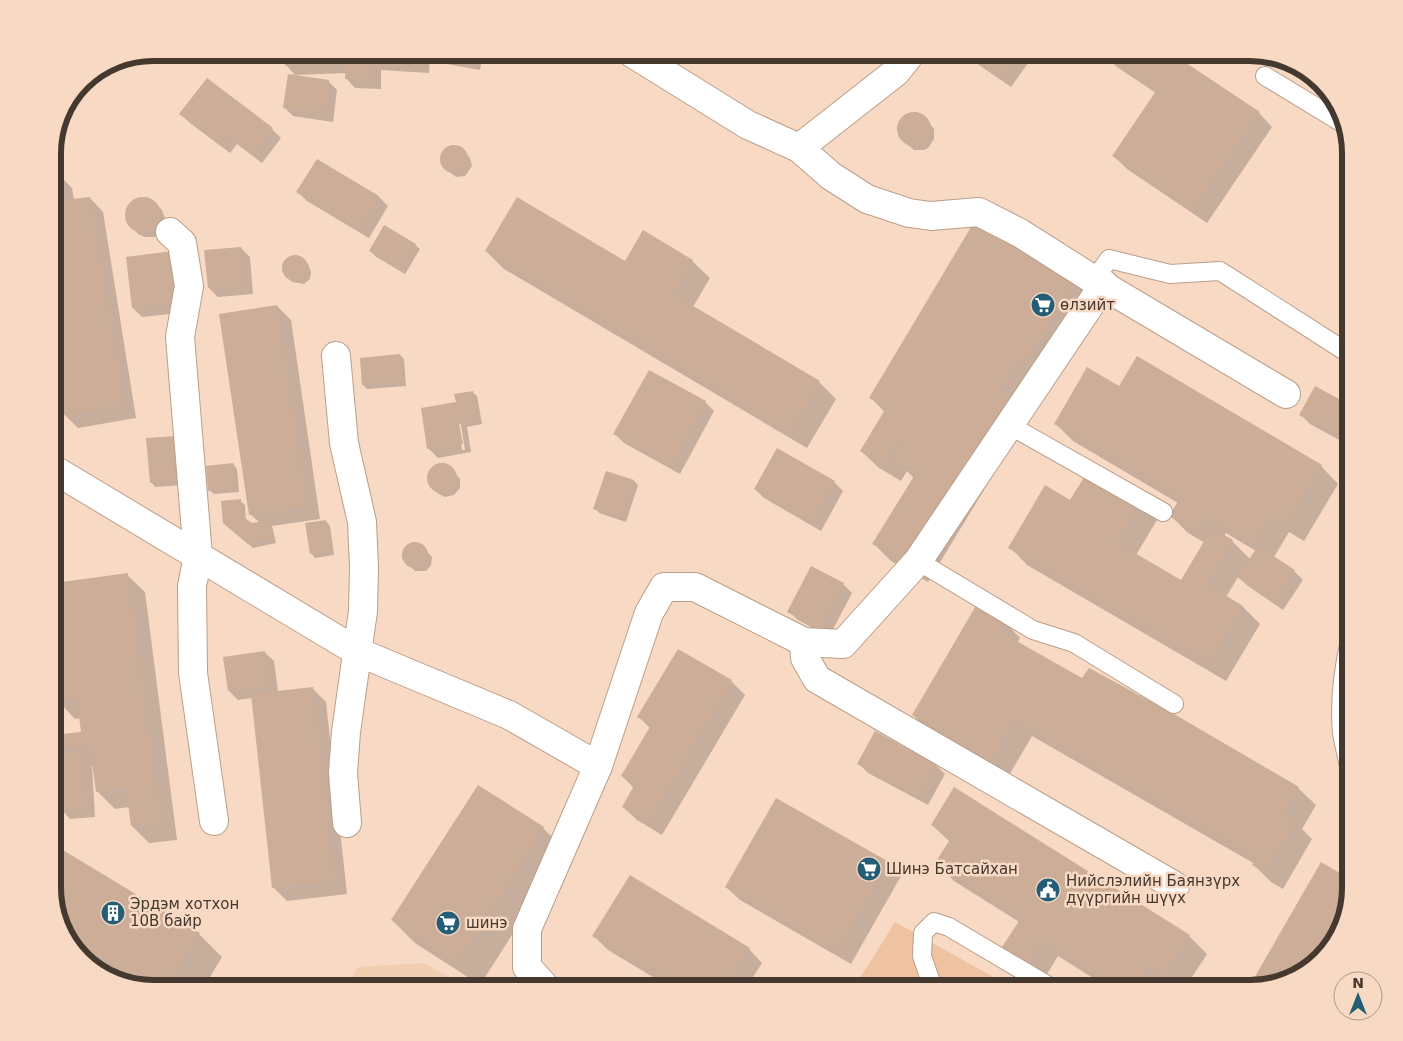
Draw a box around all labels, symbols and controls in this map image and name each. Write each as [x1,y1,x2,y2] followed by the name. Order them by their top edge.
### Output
[1030,292,1056,318] supermarket icon: өлзийт
[1060,296,1115,314] place label: өлзийт
[856,856,882,882] supermarket icon: Шинэ Батсайхан
[886,860,1018,878] place label: Шинэ Батсайхан
[1066,872,1240,907] place label: Нийслэлийн Баянзүрх дүүргийн шүүх
[1035,877,1061,903] public building icon: Нийслэлийн Баянзүрх дүүргийн шүүх
[130,895,239,930] place label: Эрдэм хотхон 10В байр
[100,900,126,926] building icon: Эрдэм хотхон 10В байр
[435,910,461,936] supermarket icon: шинэ
[466,914,508,932] place label: шинэ
[1333,971,1383,1021] north arrow
[1352,975,1364,991] text: N

